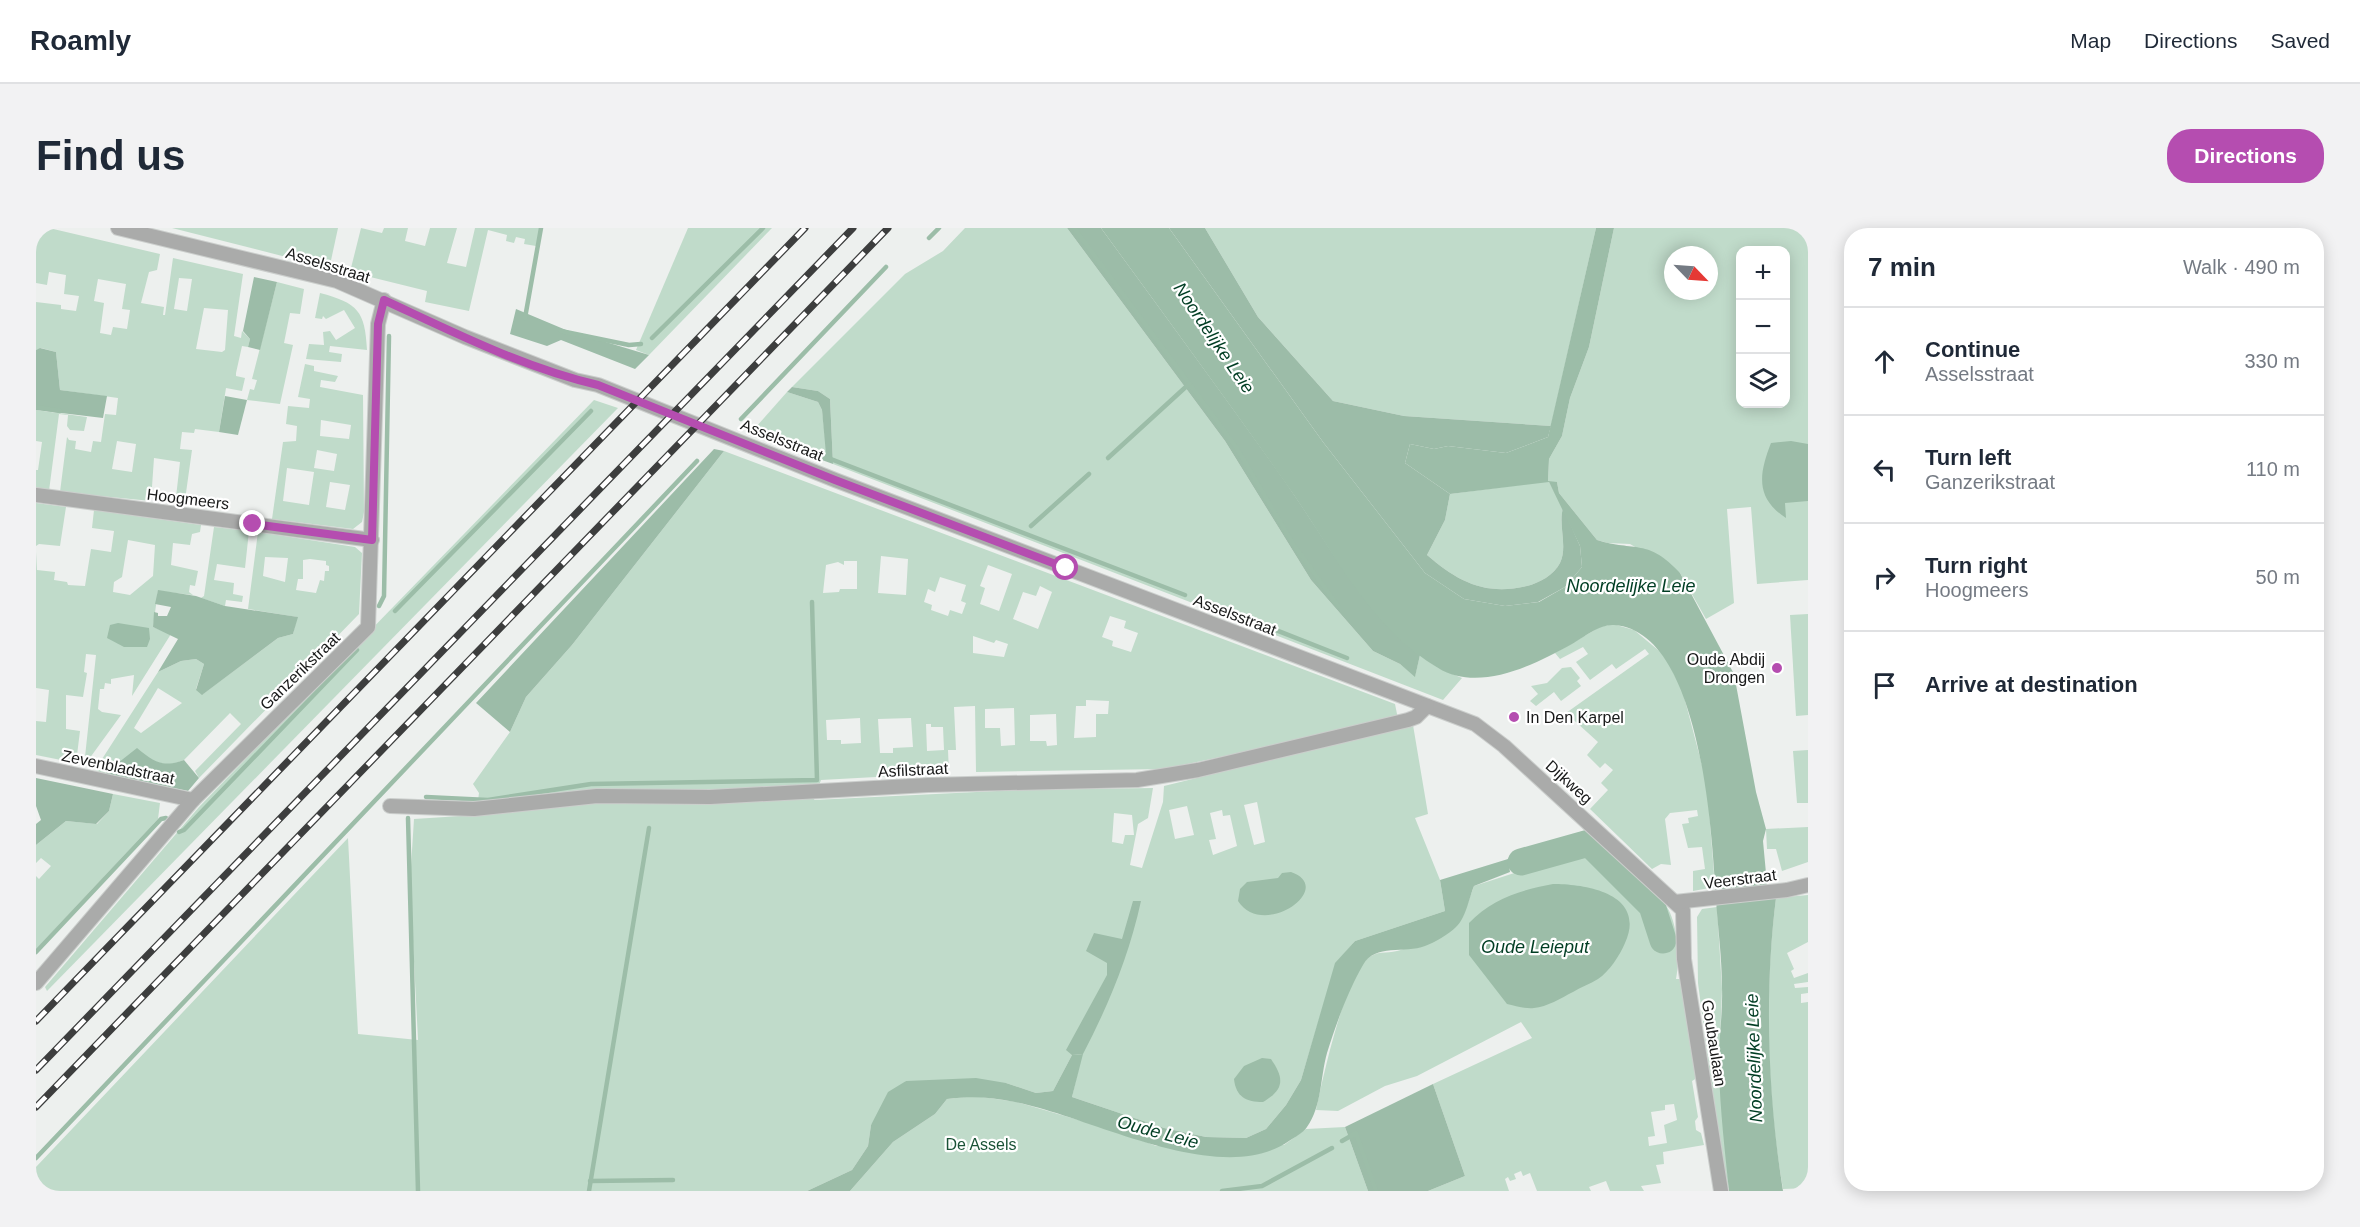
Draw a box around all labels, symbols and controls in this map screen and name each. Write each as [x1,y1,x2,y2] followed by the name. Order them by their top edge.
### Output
[30,25,131,56] text: Roamly
[2070,29,2111,52] text: Map
[2144,29,2237,52] text: Directions
[2270,29,2330,52] text: Saved
[2167,129,2324,183] button: Directions
[36,132,185,179] text: Find us
[284,244,373,286] street label: Asselsstraat
[1664,246,1718,300] north arrow
[1736,246,1790,408] map controls
[1736,246,1790,300] button: +
[1868,252,1936,282] text: 7 min
[2183,256,2300,278] text: Walk · 490 m
[1170,279,1258,397] water label: Noordelijke Leie
[1736,300,1790,354] button: −
[1925,337,2020,362] text: Continue
[1868,345,1901,378] icon: ahead
[2244,350,2300,372] text: 330 m
[1736,354,1790,408] button: layers
[1925,363,2034,385] text: Asselsstraat
[738,416,826,464] street label: Asselsstraat
[1925,445,2011,470] text: Turn left
[1868,453,1901,486] icon: left
[2246,458,2300,480] text: 110 m
[1925,471,2055,493] text: Ganzerikstraat
[146,486,230,512] street label: Hoogmeers
[239,510,265,536] route end
[1925,553,2027,578] text: Turn right
[1052,554,1078,580] route start
[1868,561,1901,594] icon: right
[2256,566,2300,588] text: 50 m
[1566,576,1696,596] water label: Noordelijke Leie
[1925,579,2028,601] text: Hoogmeers
[1191,591,1279,639] street label: Asselsstraat
[257,628,344,713] street label: Ganzerikstraat
[1687,651,1765,686] place label: Oude Abdij Drongen
[1770,661,1784,675] marker: Oude Abdij Drongen
[1868,669,1901,702] icon: arrive
[1925,672,2138,697] text: Arrive at destination
[1526,709,1624,726] place label: In Den Karpel
[1507,710,1521,724] marker: In Den Karpel
[60,747,176,787] street label: Zevenbladstraat
[1542,757,1596,807] street label: Dijkweg
[877,760,949,780] street label: Asfilstraat
[1703,866,1778,892] street label: Veerstraat
[1481,937,1590,957] water label: Oude Leieput
[1742,993,1766,1123] water label: Noordelijke Leie
[1699,999,1729,1087] street label: Goubaulaan
[1115,1112,1201,1152] water label: Oude Leie
[945,1136,1017,1153] park label: De Assels

